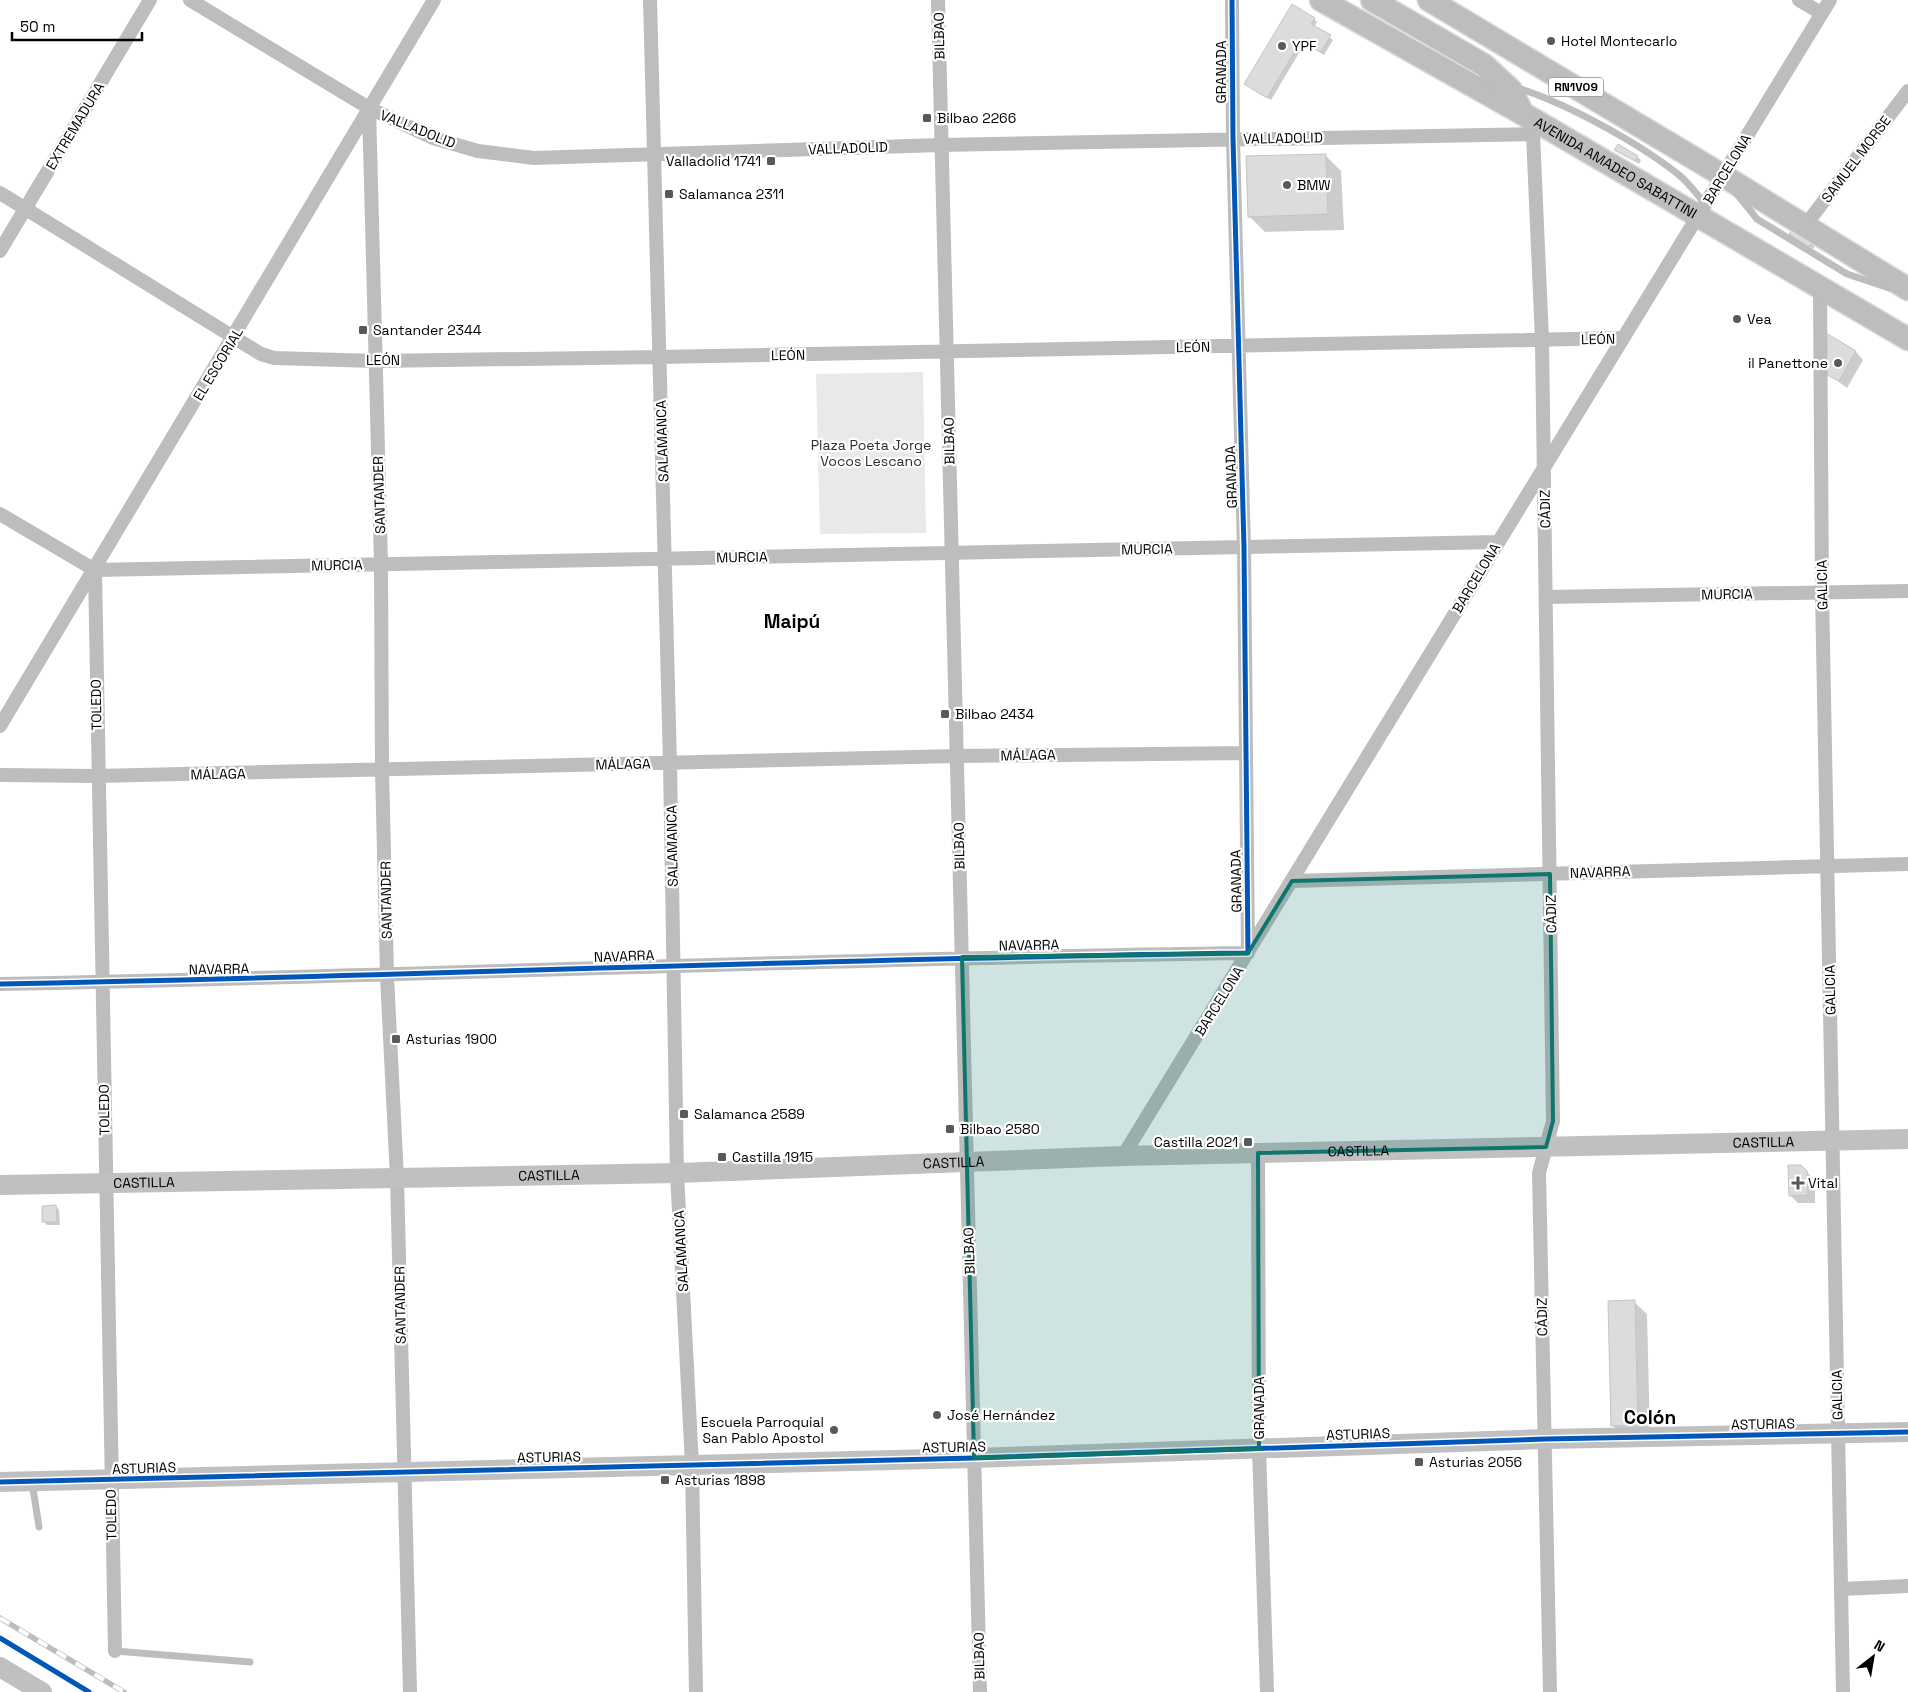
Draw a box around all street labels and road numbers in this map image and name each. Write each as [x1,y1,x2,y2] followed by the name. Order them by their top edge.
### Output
[930,12,948,60] street label: BILBAO
[1212,40,1230,103] street label: GRANADA
[1548,77,1604,96] road number: RN1V09
[42,79,108,173] street label: EXTREMADURA
[378,106,458,152] street label: VALLADOLID
[1817,112,1895,206] street label: SAMUEL MORSE
[1531,113,1700,222] street label: AVENIDA AMADEO SABATTINI
[1243,128,1323,148] street label: VALLADOLID
[1699,131,1755,207] street label: BARCELONA
[808,138,888,158] street label: VALLADOLID
[189,324,247,404] street label: EL ESCORIAL
[1581,330,1615,348] street label: LEÓN
[1176,338,1210,356] street label: LEÓN
[771,346,805,364] street label: LEÓN
[366,351,400,369] street label: LEÓN
[652,400,672,482] street label: SALAMANCA
[940,417,958,465] street label: BILBAO
[1221,445,1241,509] street label: GRANADA
[369,456,389,534] street label: SANTANDER
[1536,490,1554,528] street label: CÁDIZ
[1121,540,1173,558] street label: MURCIA
[1448,540,1504,616] street label: BARCELONA
[716,548,768,566] street label: MURCIA
[311,556,363,574] street label: MURCIA
[1813,560,1831,610] street label: GALICIA
[1701,585,1753,603] street label: MURCIA
[87,679,105,731] street label: TOLEDO
[1000,746,1056,764] street label: MÁLAGA
[595,755,651,773] street label: MÁLAGA
[190,765,246,783] street label: MÁLAGA
[662,805,682,887] street label: SALAMANCA
[950,822,968,870] street label: BILBAO
[1226,849,1246,913] street label: GRANADA
[376,861,396,939] street label: SANTANDER
[1569,862,1631,882] street label: NAVARRA
[1542,895,1560,933] street label: CÁDIZ
[999,935,1060,955] street label: NAVARRA
[593,946,655,966] street label: NAVARRA
[189,959,250,979] street label: NAVARRA
[1191,963,1248,1039] street label: BARCELONA
[1821,965,1839,1015] street label: GALICIA
[95,1084,113,1136] street label: TOLEDO
[1732,1132,1795,1152] street label: CASTILLA
[1327,1141,1390,1161] street label: CASTILLA
[923,1152,985,1173] street label: CASTILLA
[518,1166,580,1185] street label: CASTILLA
[113,1173,175,1192] street label: CASTILLA
[670,1210,692,1292] street label: SALAMANCA
[959,1227,979,1275] street label: BILBAO
[390,1266,410,1344] street label: SANTANDER
[1533,1298,1551,1336] street label: CÁDIZ
[1828,1370,1846,1420] street label: GALICIA
[1250,1376,1268,1439] street label: GRANADA
[1731,1414,1795,1434] street label: ASTURIAS
[1326,1424,1390,1444] street label: ASTURIAS
[922,1437,986,1457] street label: ASTURIAS
[517,1447,581,1467] street label: ASTURIAS
[112,1458,176,1478] street label: ASTURIAS
[102,1489,120,1541] street label: TOLEDO
[970,1632,988,1680] street label: BILBAO

